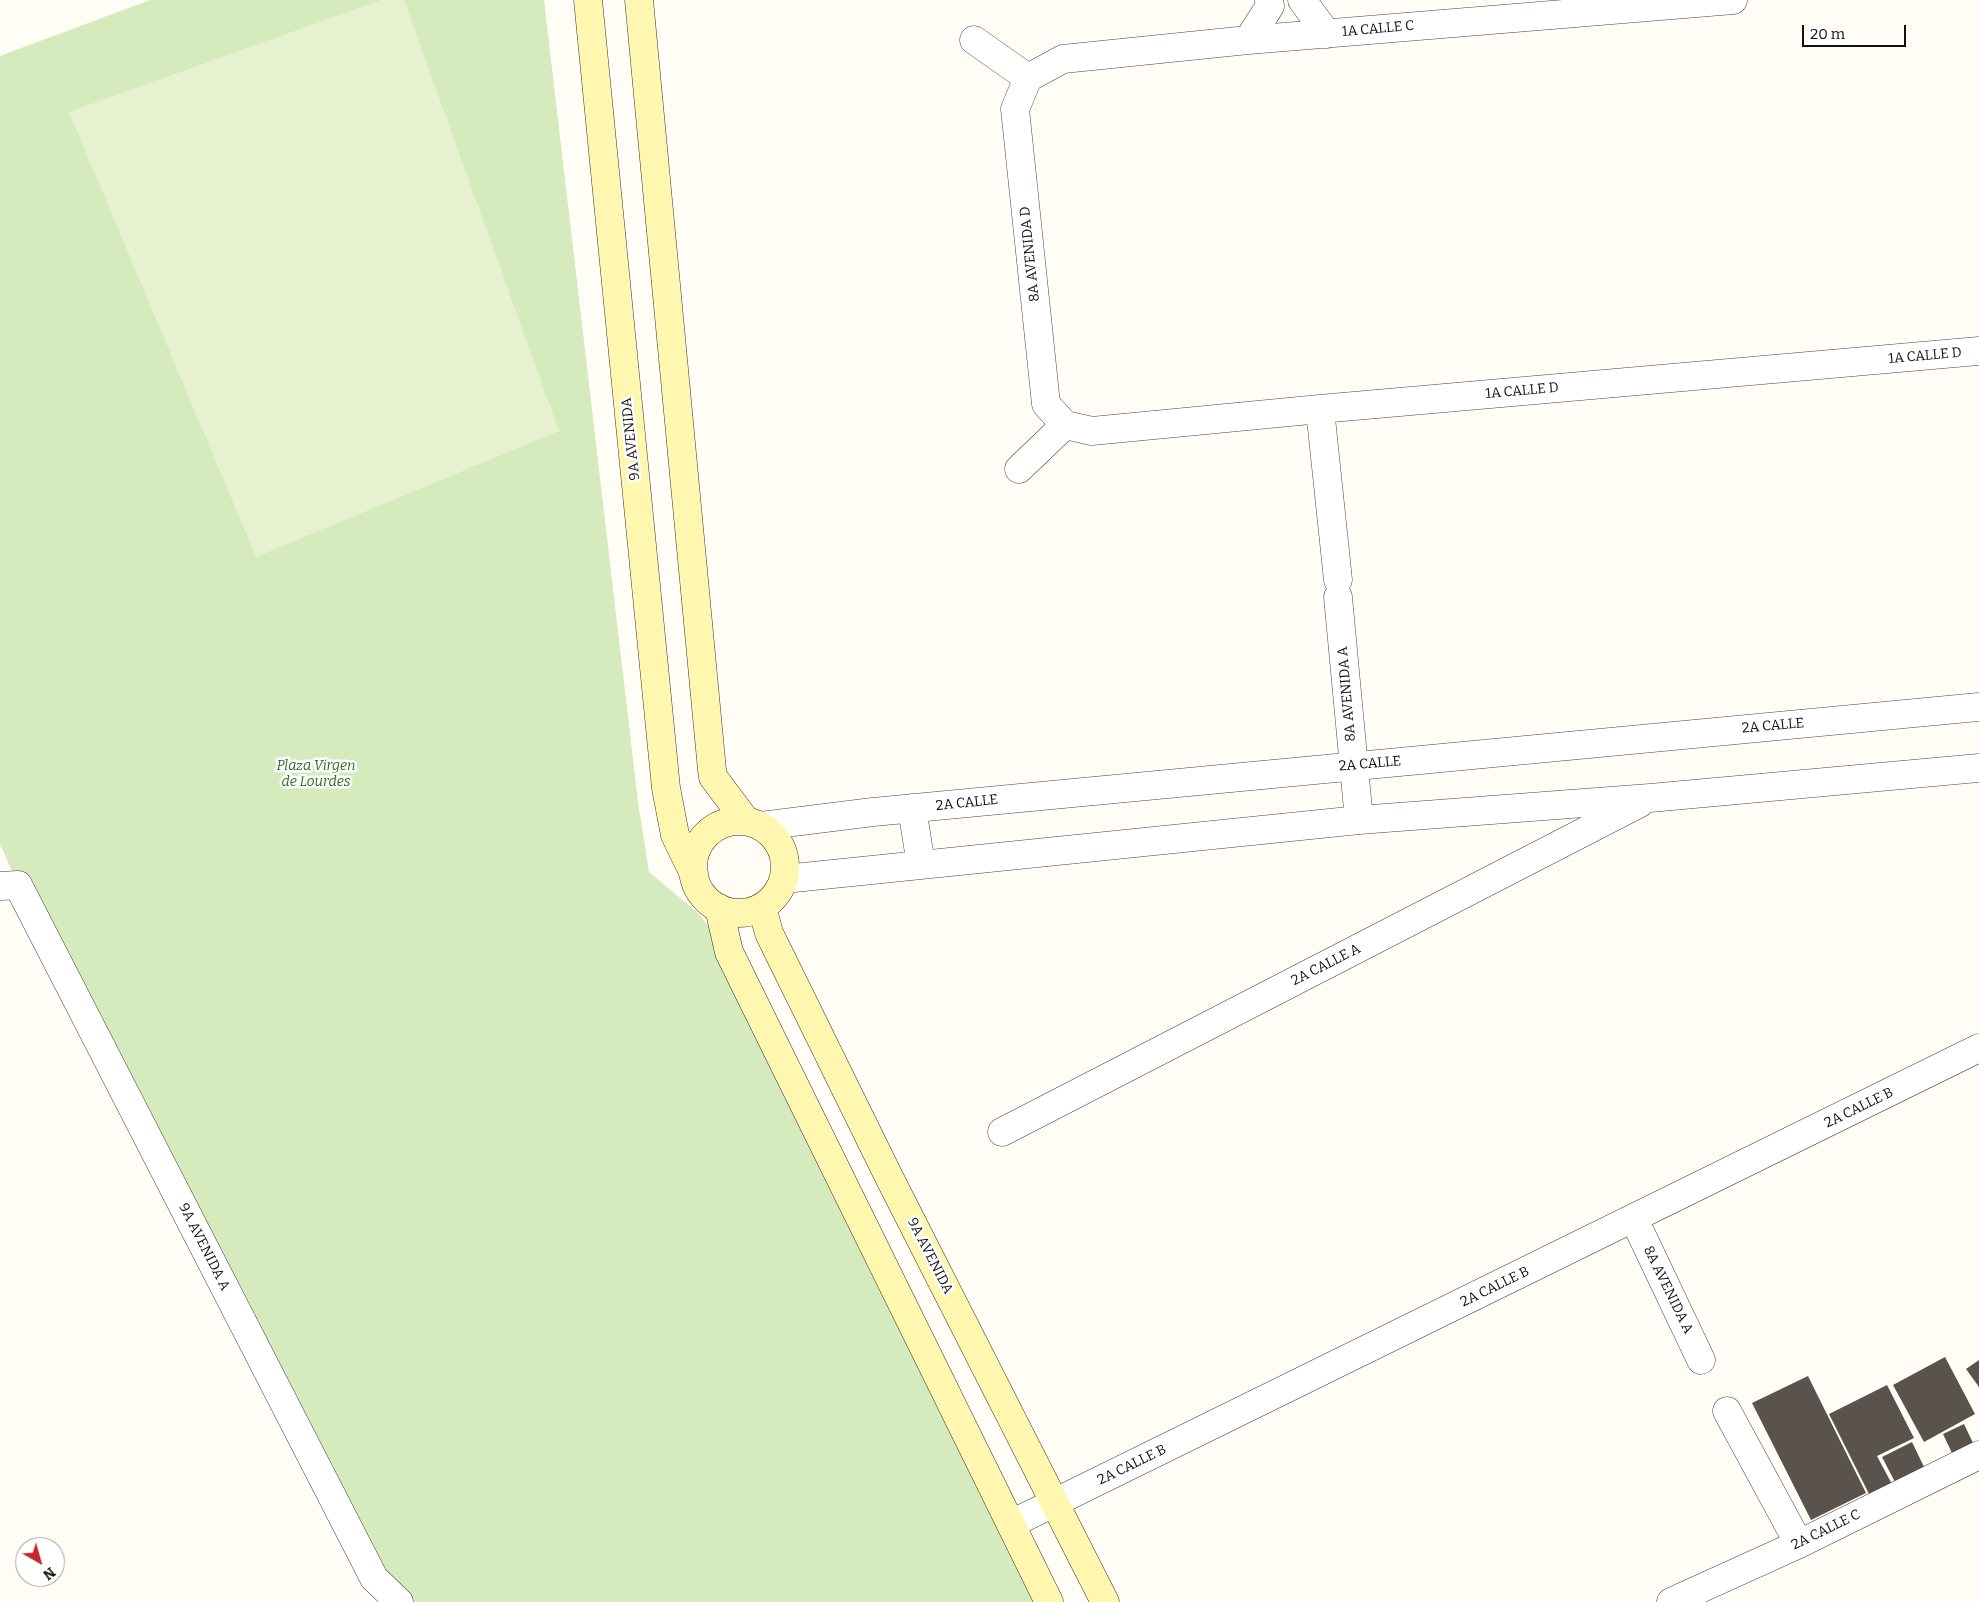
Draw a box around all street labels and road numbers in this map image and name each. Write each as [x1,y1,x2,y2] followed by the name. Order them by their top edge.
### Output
[1341,17,1415,41] street label: 1A CALLE C
[1017,206,1043,302] street label: 8A AVENIDA D
[1888,344,1962,368] street label: 1A CALLE D
[1485,379,1559,403] street label: 1A CALLE D
[618,397,644,481] street label: 9A AVENIDA
[1334,646,1360,742] street label: 8A AVENIDA A
[1741,715,1805,737] street label: 2A CALLE
[1338,753,1402,775] street label: 2A CALLE
[935,791,999,815] street label: 2A CALLE
[1289,940,1363,990] street label: 2A CALLE A
[1822,1084,1896,1132] street label: 2A CALLE B
[175,1200,233,1294] street label: 9A AVENIDA A
[904,1215,956,1297] street label: 9A AVENIDA
[1639,1243,1697,1337] street label: 8A AVENIDA A
[1458,1263,1532,1311] street label: 2A CALLE B
[1095,1441,1169,1489] street label: 2A CALLE B
[1789,1506,1863,1554] street label: 2A CALLE C

